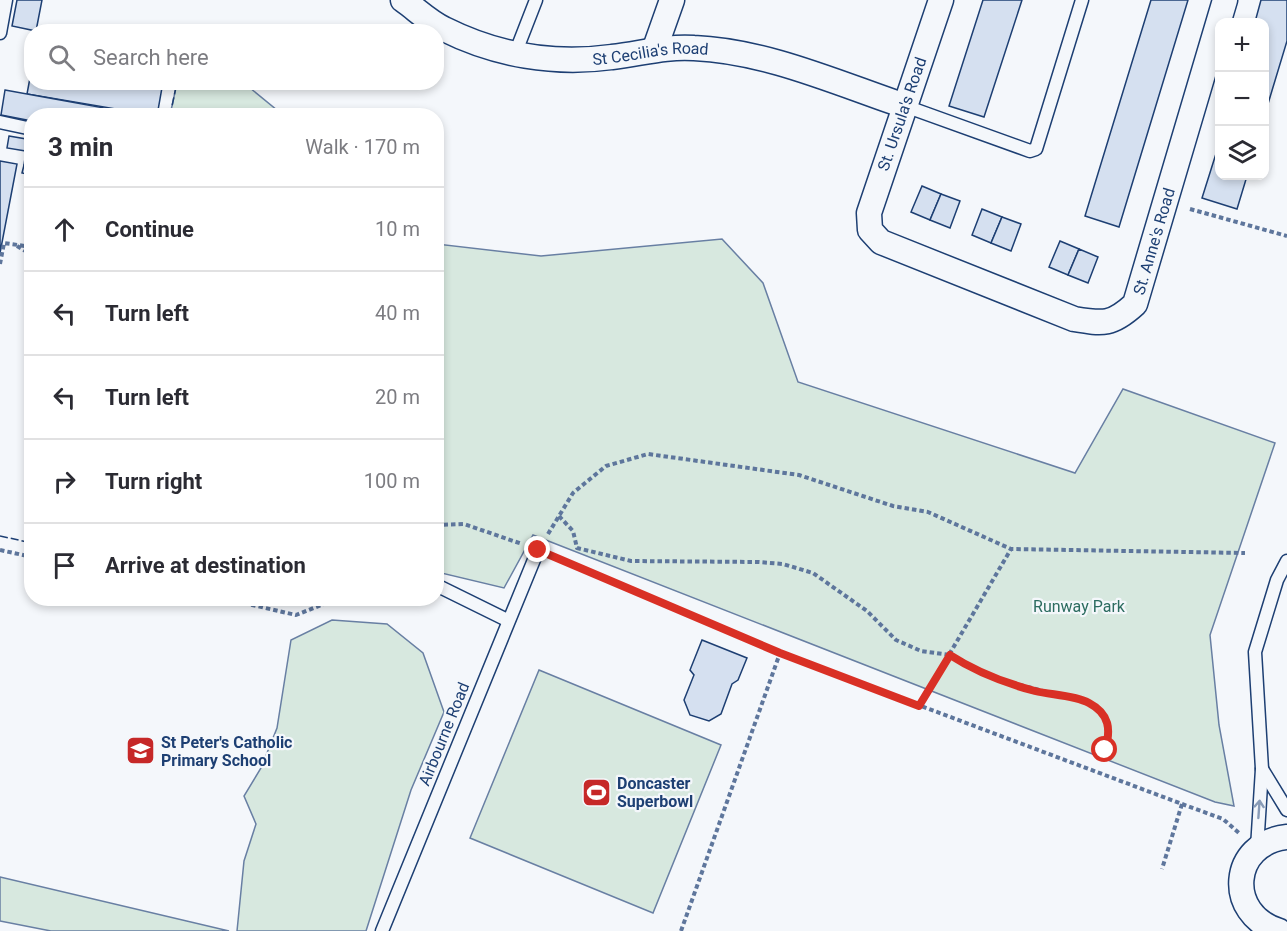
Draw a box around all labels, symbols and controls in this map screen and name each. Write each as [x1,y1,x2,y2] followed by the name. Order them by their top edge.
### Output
[1215,18,1269,180] map controls
[1215,18,1269,72] button: +
[24,24,444,90] search box
[592,38,709,69] street label: St Cecilia's Road
[45,41,78,74] icon: search
[93,45,209,70] text: Search here
[874,55,930,173] street label: St. Ursula's Road
[1215,72,1269,126] button: −
[1215,126,1269,180] button: layers
[48,132,113,162] text: 3 min
[305,135,420,159] text: Walk · 170 m
[1129,185,1178,297] street label: St. Anne's Road
[48,213,81,246] icon: ahead
[105,217,194,242] text: Continue
[375,217,420,241] text: 10 m
[48,297,81,330] icon: left
[105,301,189,326] text: Turn left
[375,301,420,325] text: 40 m
[48,381,81,414] icon: left
[105,385,189,410] text: Turn left
[375,385,420,409] text: 20 m
[48,465,81,498] icon: right
[105,469,202,494] text: Turn right
[364,469,420,493] text: 100 m
[524,536,550,562] route end
[48,549,81,582] icon: arrive
[105,553,306,578] text: Arrive at destination
[1033,597,1126,616] park label: Runway Park
[415,679,473,789] street label: Airbourne Road
[161,733,292,770] place label: St Peter's Catholic Primary School
[124,735,156,767] school or university icon: St Peter's Catholic Primary School
[1091,736,1117,762] route start
[617,774,693,811] place label: Doncaster Superbowl
[580,776,612,808] sports icon: Doncaster Superbowl
[1254,799,1265,819] one-way arrow

